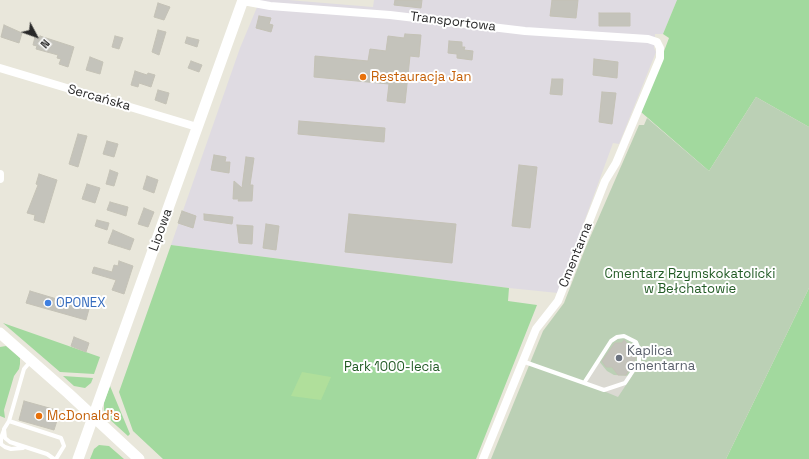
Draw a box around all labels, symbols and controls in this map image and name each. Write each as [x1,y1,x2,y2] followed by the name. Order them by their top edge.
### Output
[409,9,497,35] street label: Transportowa
[16,16,56,56] north arrow
[37,36,53,51] text: N
[371,69,471,85] place label: Restauracja Jan
[358,72,368,82] marker: Restauracja Jan
[66,82,132,114] street label: Sercańska
[146,206,176,254] street label: Lipowa
[556,220,596,290] street label: Cmentarna
[604,266,776,297] park label: Cmentarz Rzymskokatolicki w Bełchatowie
[56,295,105,311] place label: OPONEX
[43,298,53,308] marker: OPONEX
[627,343,695,374] place label: Kaplica cmentarna
[614,353,624,363] marker: Kaplica cmentarna
[344,359,440,375] park label: Park 1000-lecia
[47,408,120,424] place label: McDonald's
[34,411,44,421] marker: McDonald's

